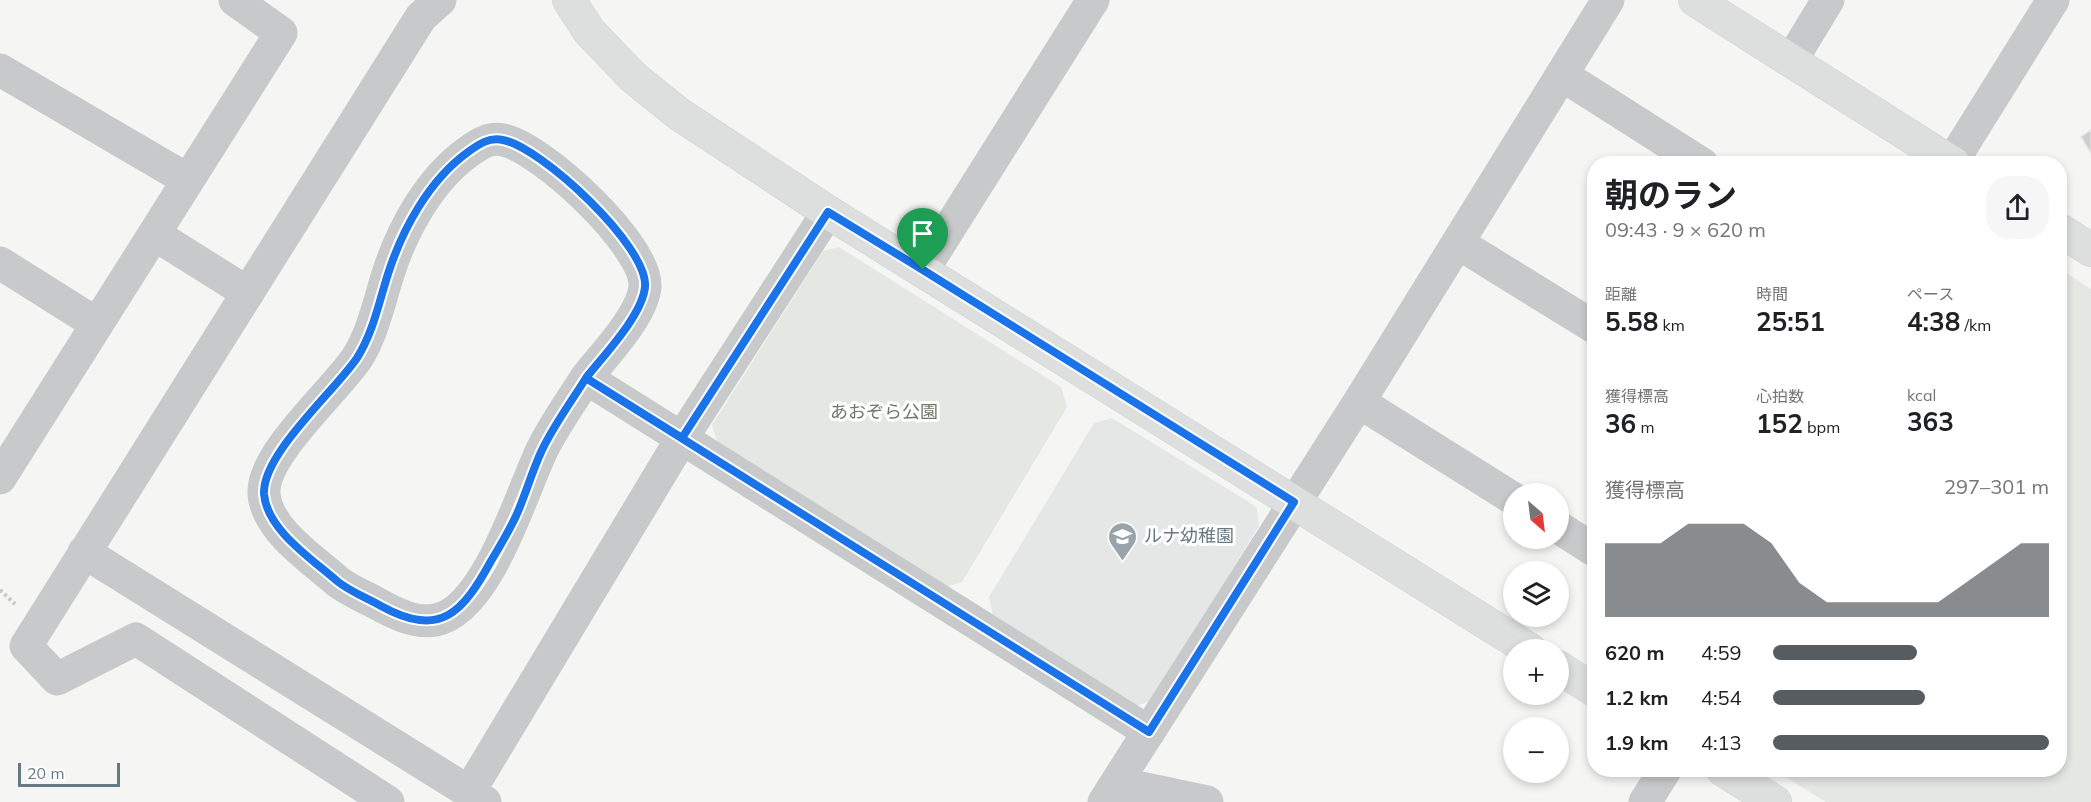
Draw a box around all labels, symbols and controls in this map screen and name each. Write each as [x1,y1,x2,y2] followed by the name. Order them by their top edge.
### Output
[1605,174,1737,215] text: 朝のラン
[1986,176,2049,239] button: share
[897,208,948,270] pin
[906,217,939,250] icon: arrive
[1605,217,1766,242] text: 09:43 · 9 × 620 m
[1605,284,1637,304] text: 距離
[1756,284,1788,304] text: 時間
[1907,284,1954,304] text: ペース
[1605,305,1658,338] text: 5.58
[1756,305,1825,338] text: 25:51
[1907,305,1960,338] text: 4:38
[1658,315,1685,335] text: km
[1960,315,1991,335] text: /km
[1907,385,1936,405] text: kcal
[1605,386,1669,406] text: 獲得標高
[1756,386,1804,406] text: 心拍数
[830,400,938,423] park label: あおぞら公園
[1907,405,1954,438] text: 363
[1605,407,1636,440] text: 36
[1756,407,1803,440] text: 152
[1636,417,1654,437] text: m
[1803,417,1840,437] text: bpm
[1944,474,2049,499] text: 297–301 m
[1605,477,1685,502] text: 獲得標高
[1503,483,1569,549] north arrow
[1503,483,1569,783] map controls
[1107,520,1139,562] school or university icon: ルナ幼稚園
[1144,524,1234,547] place label: ルナ幼稚園
[1503,561,1569,627] button: layers
[1503,639,1569,705] button: +
[1605,640,1664,665] text: 620 m
[1701,640,1742,665] text: 4:59
[1605,685,1668,710] text: 1.2 km
[1701,685,1742,710] text: 4:54
[1503,717,1569,783] button: −
[1605,730,1668,755] text: 1.9 km
[1701,730,1742,755] text: 4:13
[18,760,120,788] scale bar
[27,763,64,783] text: 20 m

